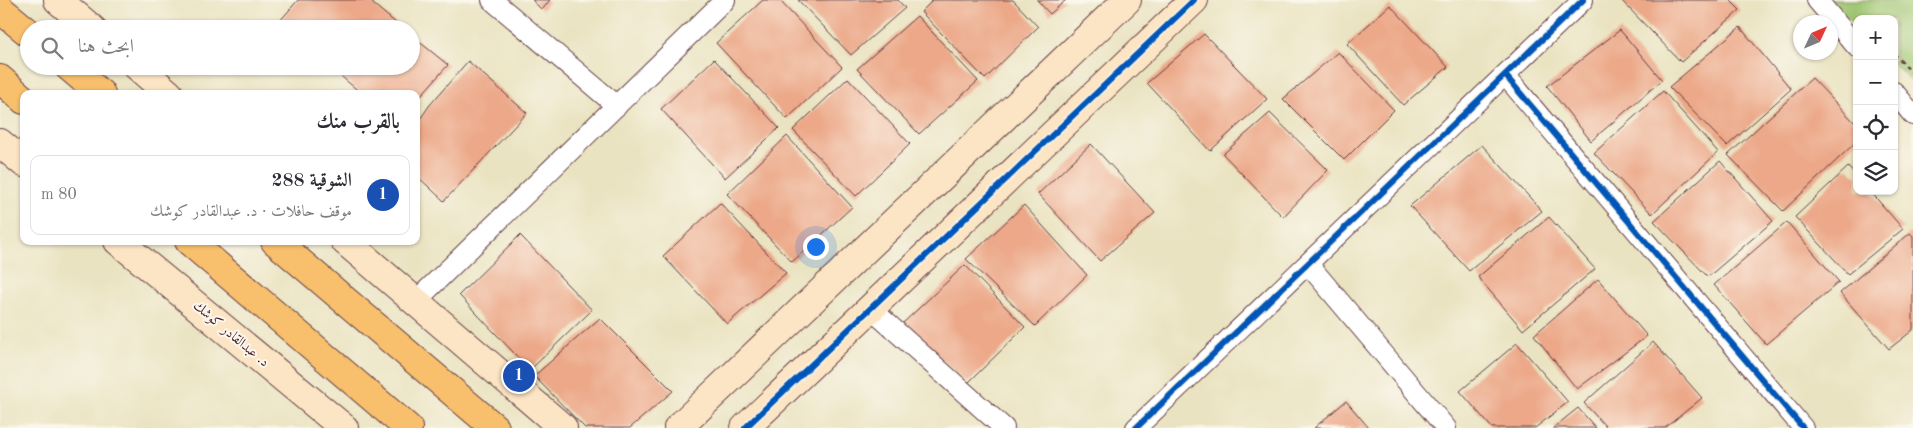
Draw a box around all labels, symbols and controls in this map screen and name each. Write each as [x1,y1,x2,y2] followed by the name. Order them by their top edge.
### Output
[1793,15,1838,60] north arrow
[1853,15,1898,195] map controls
[1853,15,1898,60] button: +
[20,20,420,75] search box
[38,34,66,62] icon: search
[78,38,134,57] text: ابحث هنا
[1853,60,1898,105] button: −
[1853,105,1898,150] button: locate
[317,112,400,133] text: بالقرب منك
[1853,150,1898,195] button: layers
[271,172,352,191] text: الشوقية 288
[41,187,77,203] text: 80 m
[378,187,388,203] text: 1
[150,204,352,220] text: موقف حافلات · د. عبدالقادر كوشك
[803,234,829,260] your location
[190,298,272,370] street label: د. عبدالقادر كوشك
[503,357,535,395] pin: 1

